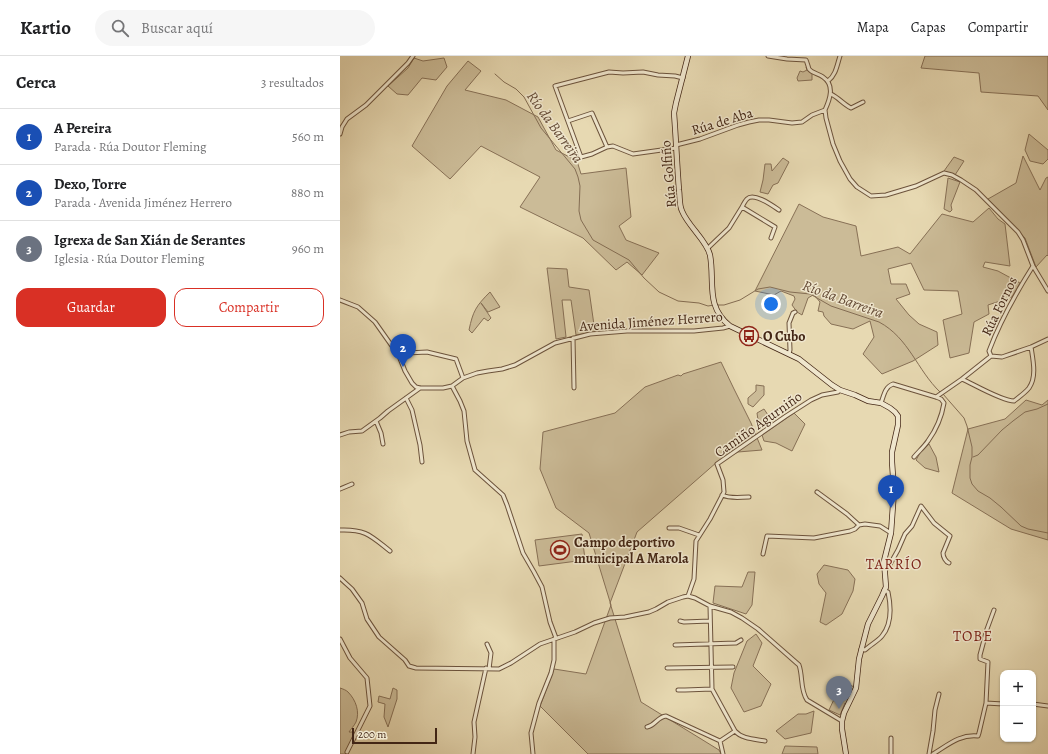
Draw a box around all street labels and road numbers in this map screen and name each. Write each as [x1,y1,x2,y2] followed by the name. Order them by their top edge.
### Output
[689,103,756,140] street label: Rúa de Aba
[656,139,681,208] street label: Rúa Golfiño
[977,273,1022,339] street label: Rúa Fornos
[578,307,723,336] street label: Avenida Jiménez Herrero
[711,387,806,462] street label: Camiño Agurniño

